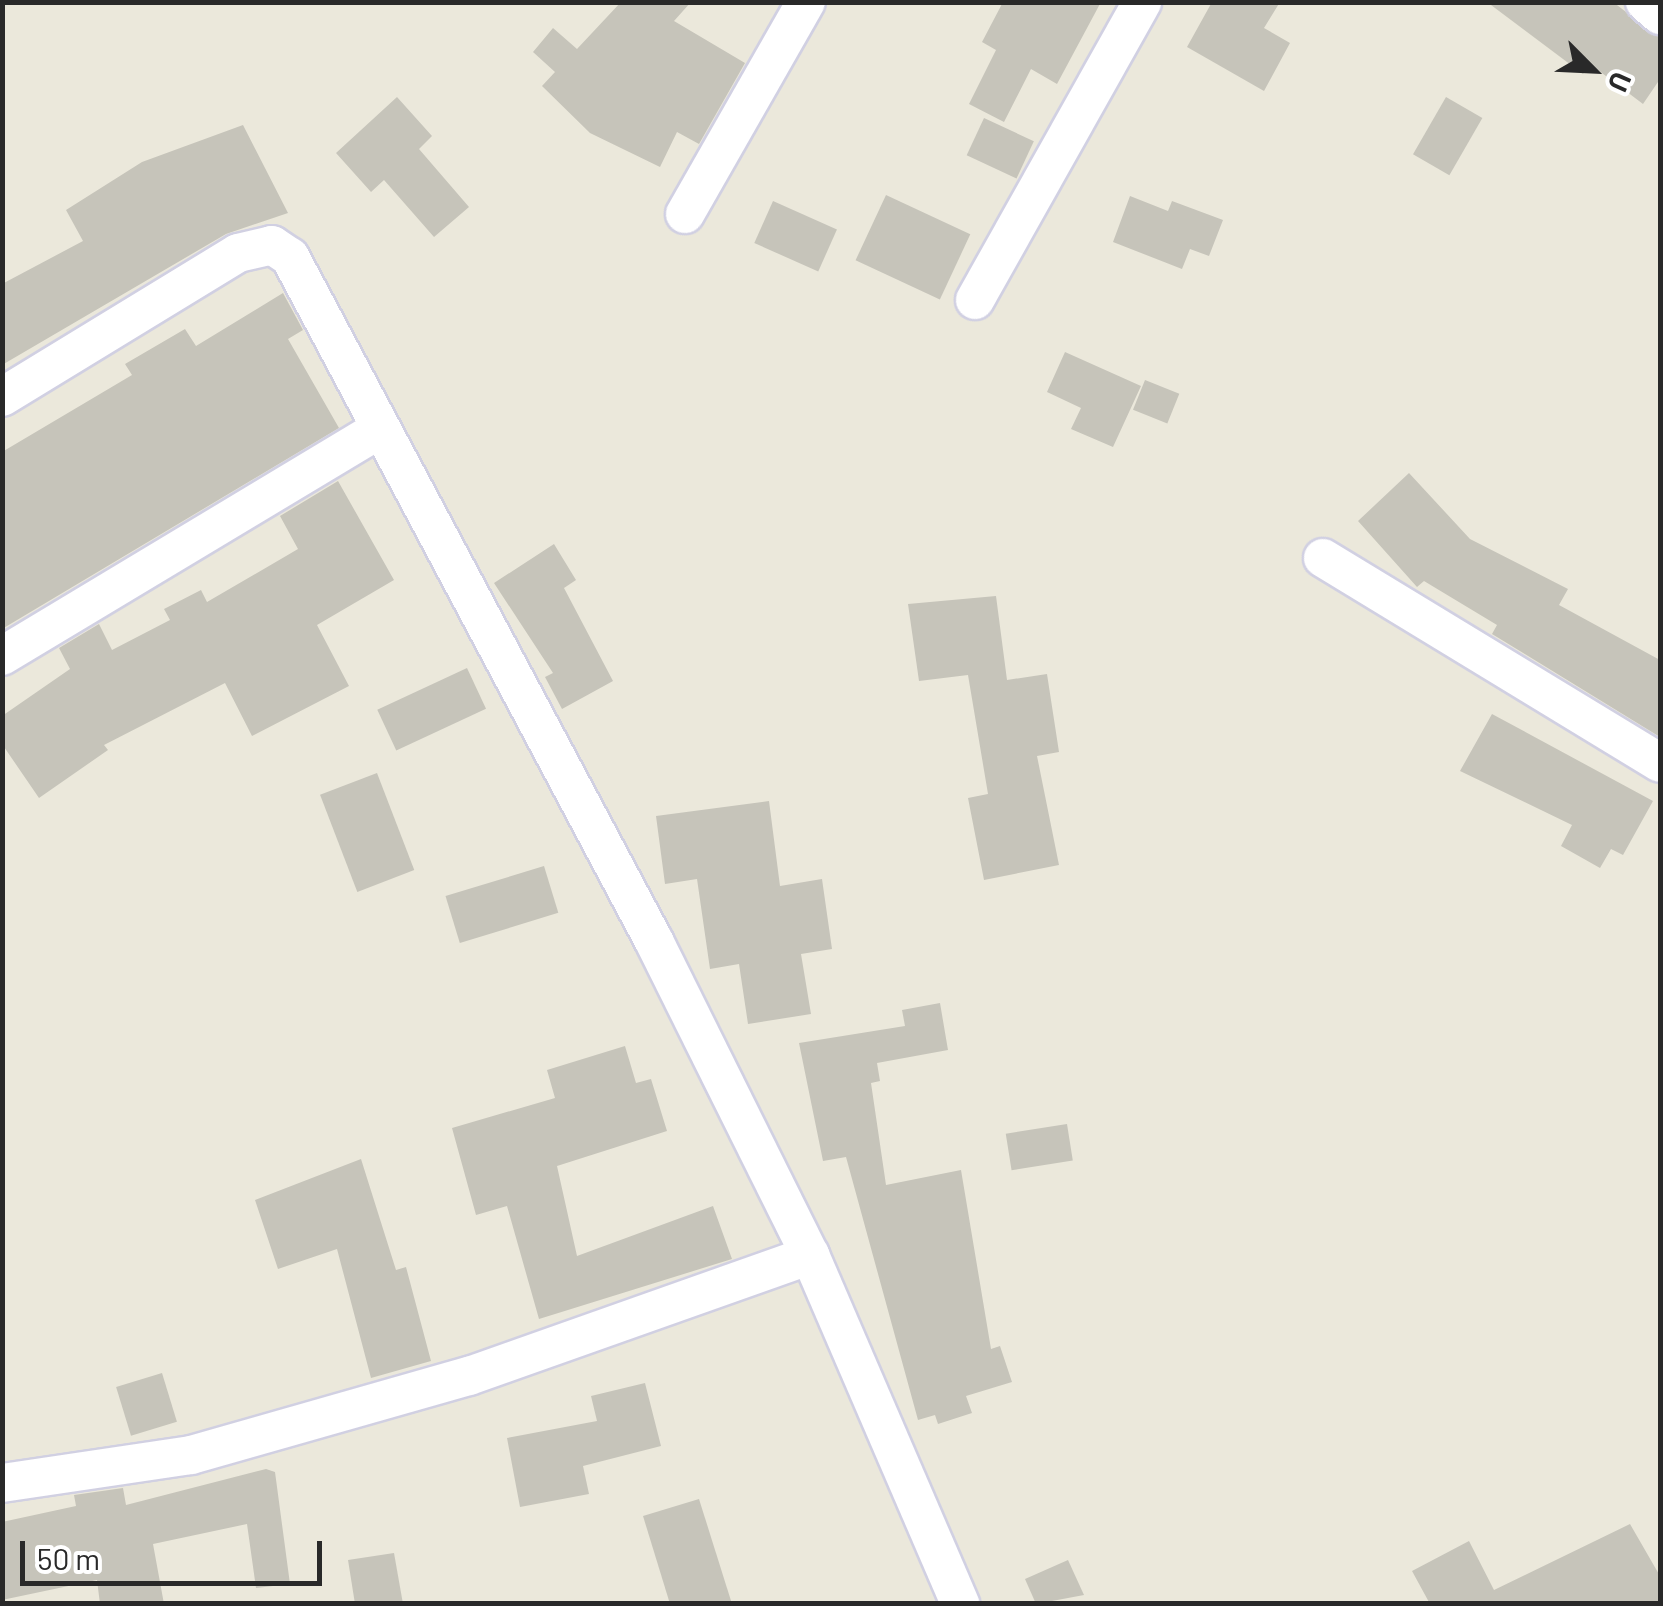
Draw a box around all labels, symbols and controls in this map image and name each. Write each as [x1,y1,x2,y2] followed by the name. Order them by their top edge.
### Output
[1543,20,1643,120] north arrow
[1601,67,1640,97] text: U
[25,1521,328,1583] scale bar
[37,1540,100,1576] text: 50 m

